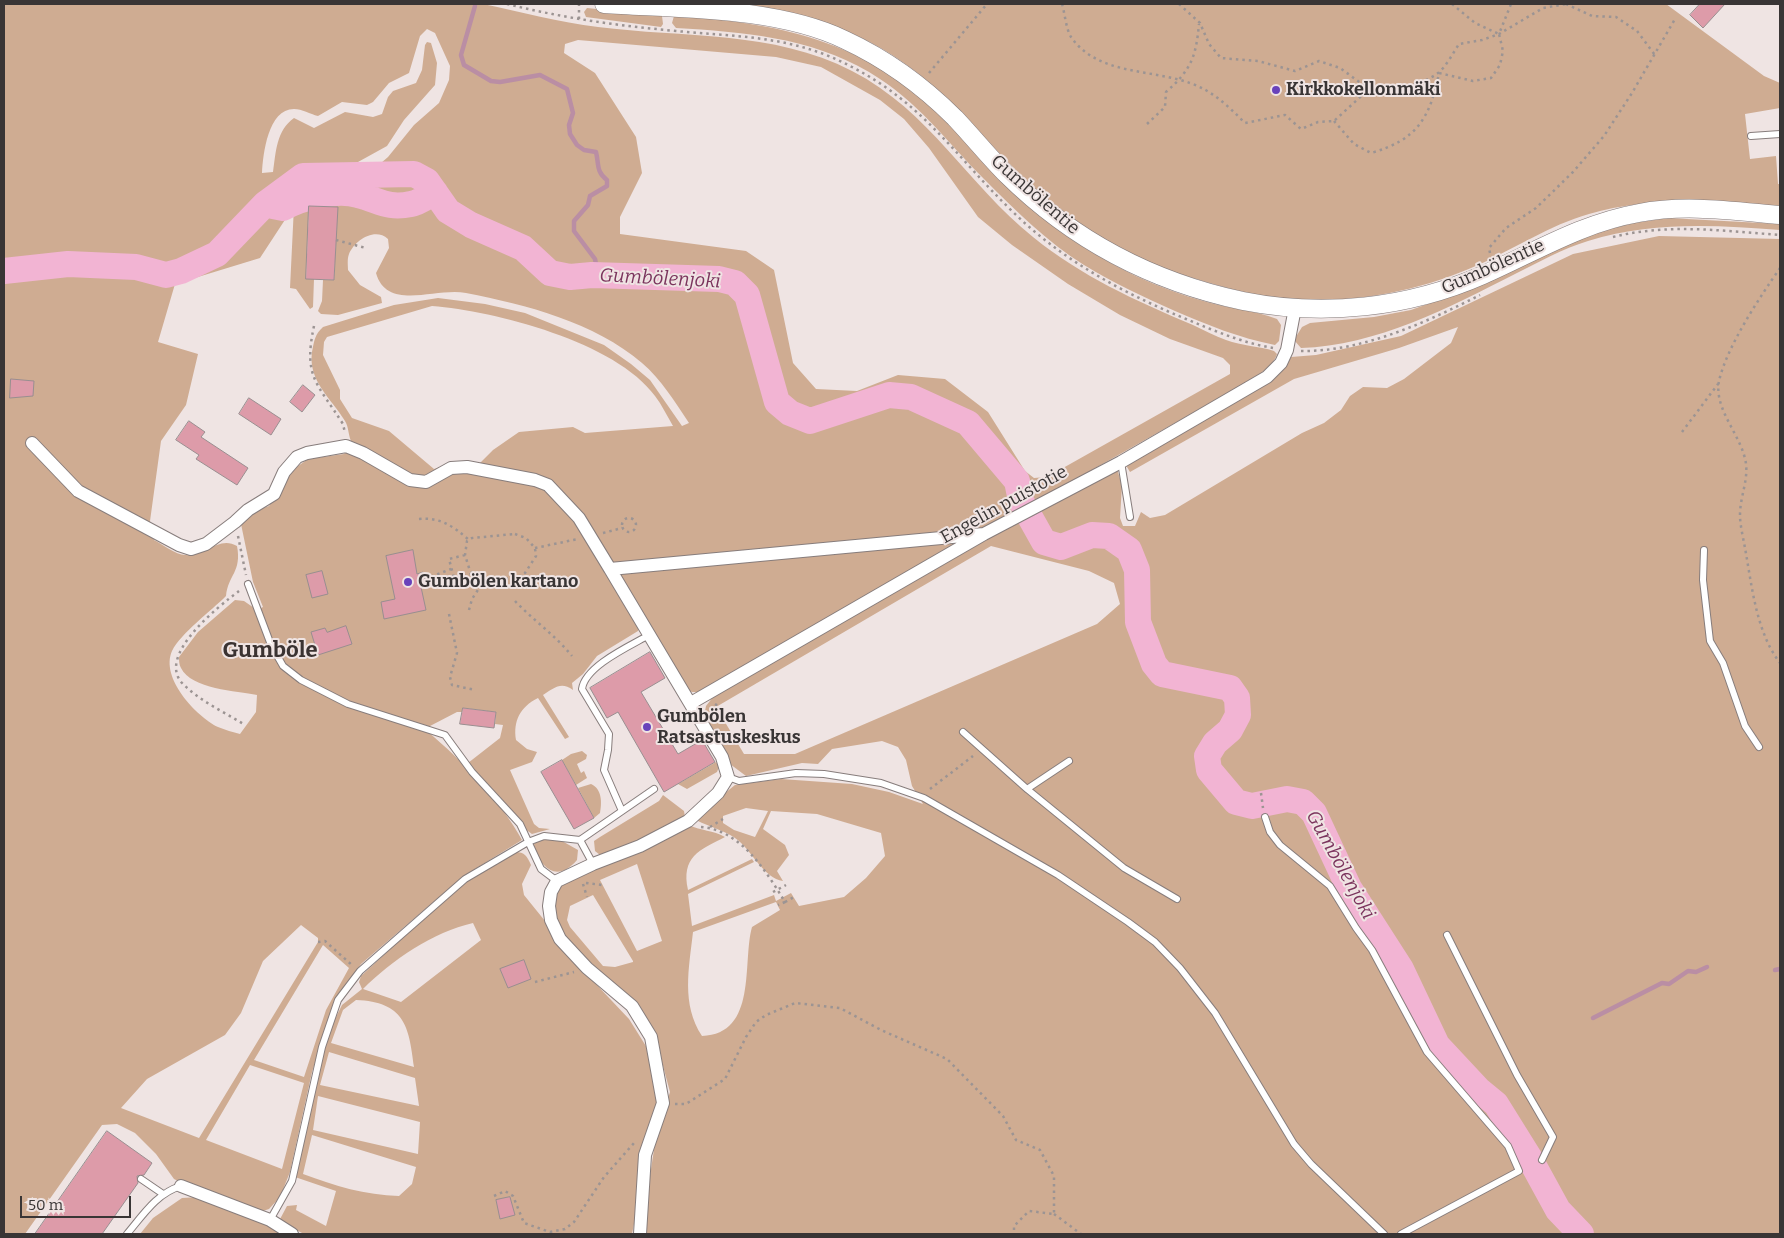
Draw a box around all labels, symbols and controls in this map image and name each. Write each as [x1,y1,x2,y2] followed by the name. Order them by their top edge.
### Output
[1286,79,1440,101] place label: Kirkkokellonmäki
[1270,84,1282,96] marker: Kirkkokellonmäki
[986,151,1084,239] street label: Gumbölentie
[1438,235,1548,299] street label: Gumbölentie
[599,264,721,294] water label: Gumbölenjoki
[937,461,1071,549] street label: Engelin puistotie
[418,571,578,593] place label: Gumbölen kartano
[402,576,414,588] marker: Gumbölen kartano
[222,638,318,664] district label: Gumböle
[657,706,801,749] place label: Gumbölen Ratsastuskeskus
[641,721,653,733] marker: Gumbölen Ratsastuskeskus
[1301,807,1379,923] water label: Gumbölenjoki
[22,1186,134,1218] scale bar
[28,1196,63,1214] text: 50 m

